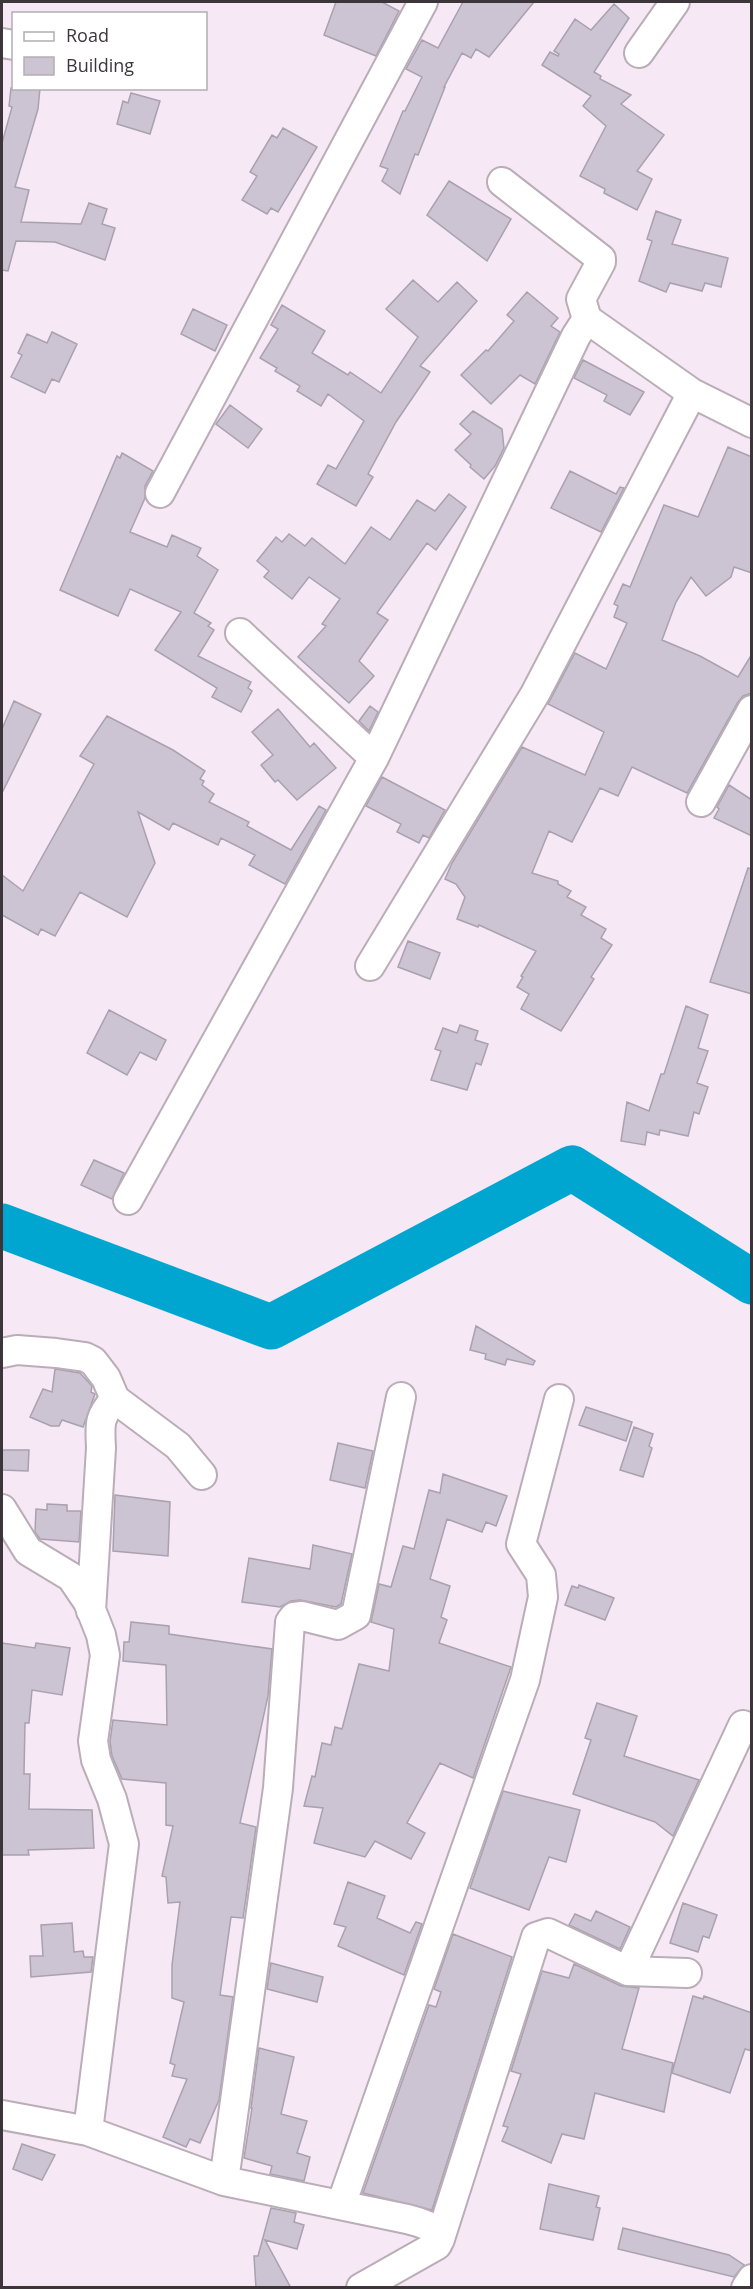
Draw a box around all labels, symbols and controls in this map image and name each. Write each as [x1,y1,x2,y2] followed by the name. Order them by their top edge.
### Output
[12,12,207,90] legend
[66,23,109,47] text: Road
[66,53,134,77] text: Building

